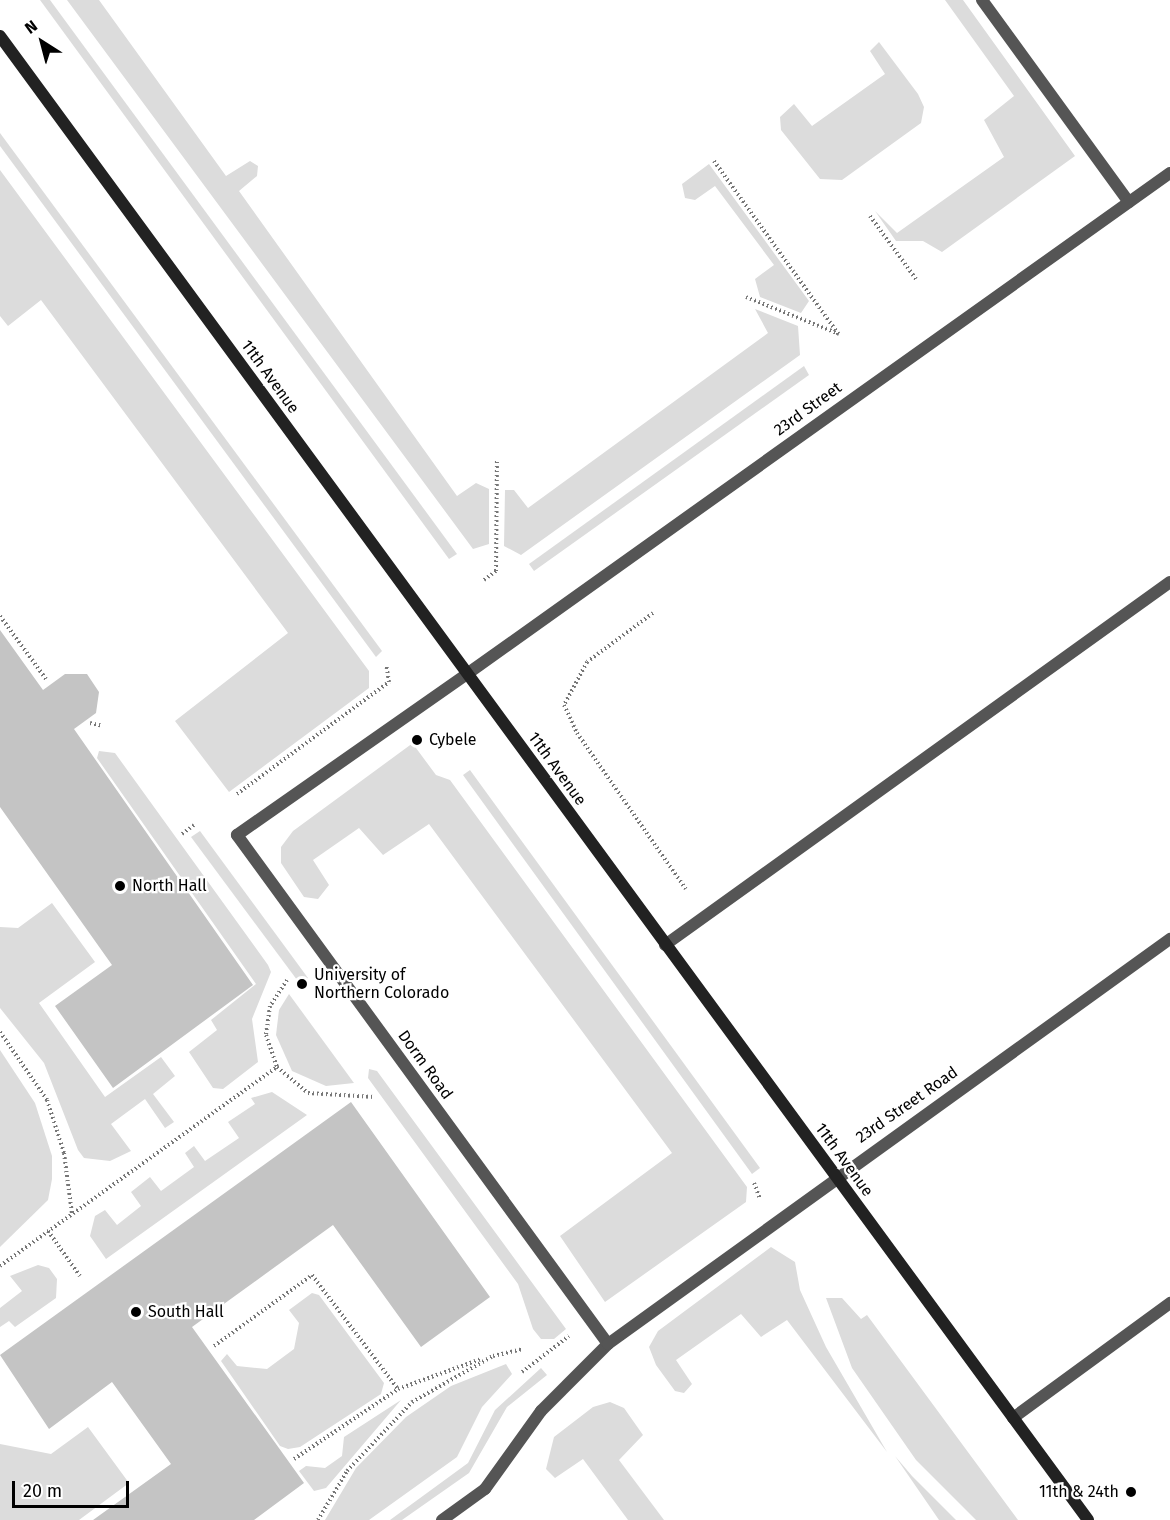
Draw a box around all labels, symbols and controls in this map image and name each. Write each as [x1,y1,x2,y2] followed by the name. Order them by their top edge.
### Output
[12,12,72,72] north arrow
[21,16,41,38] text: N
[237,337,303,417] street label: 11th Avenue
[771,378,845,440] street label: 23rd Street
[524,729,590,809] street label: 11th Avenue
[429,730,477,750] place label: Cybele
[410,733,424,747] marker: Cybele
[132,876,207,896] place label: North Hall
[113,879,127,893] marker: North Hall
[314,965,449,1003] place label: University of Northern Colorado
[295,977,309,991] marker: University of Northern Colorado
[394,1027,456,1103] street label: Dorm Road
[852,1063,962,1147] street label: 23rd Street Road
[811,1120,877,1200] street label: 11th Avenue
[148,1302,224,1322] place label: South Hall
[129,1305,143,1319] marker: South Hall
[15,1469,132,1507] scale bar
[23,1480,62,1502] text: 20 m
[1039,1482,1119,1502] place label: 11th & 24th
[1124,1485,1138,1499] marker: 11th & 24th

